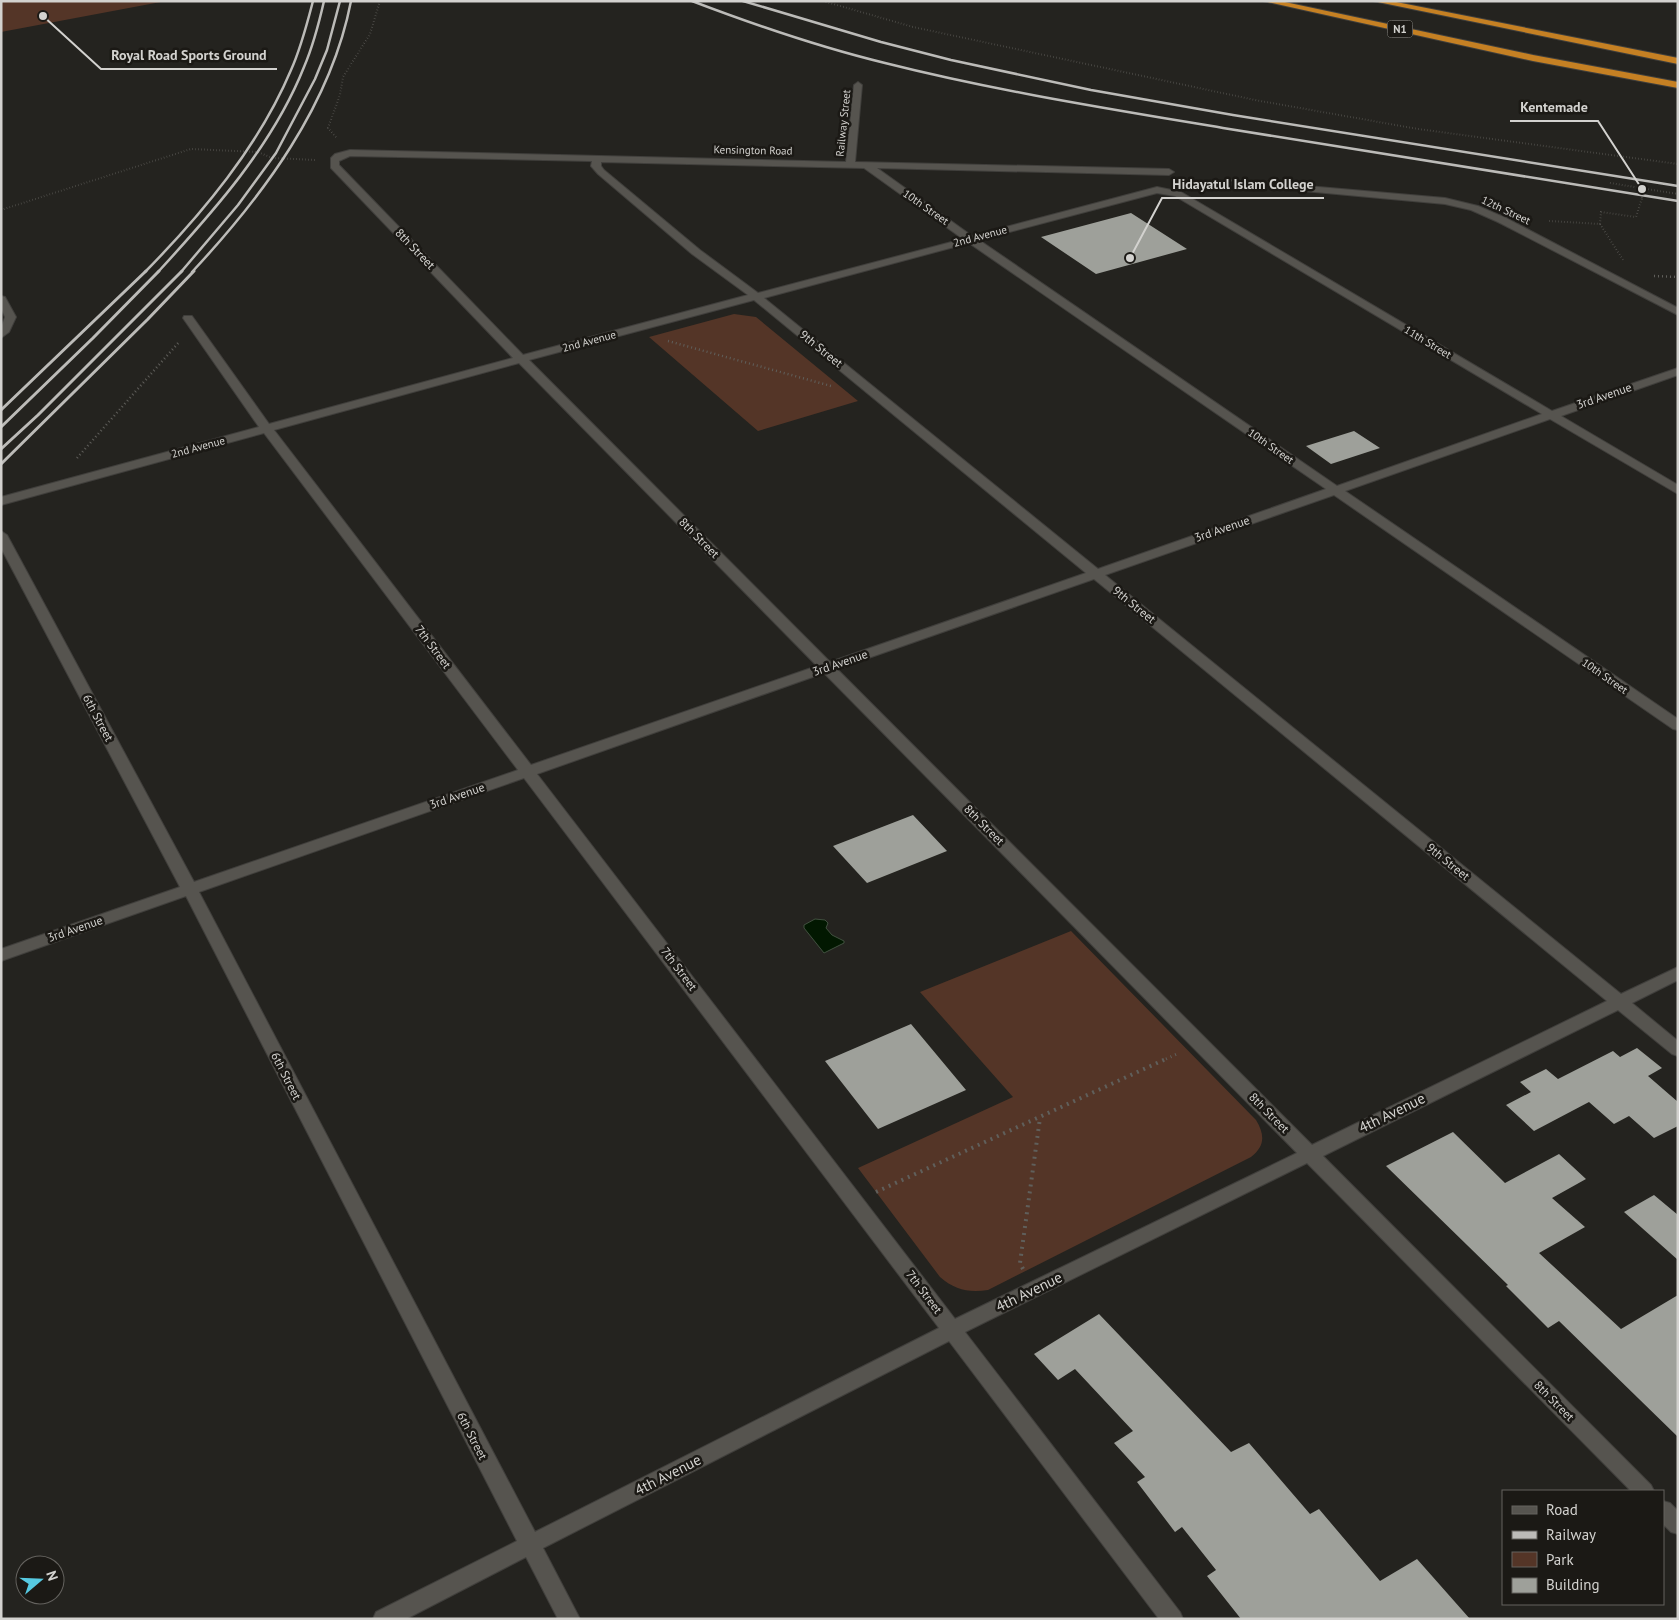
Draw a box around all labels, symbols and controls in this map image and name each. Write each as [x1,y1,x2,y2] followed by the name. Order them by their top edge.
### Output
[1388,20,1412,38] road number: N1
[101,40,277,69] callout: Royal Road Sports Ground
[111,46,267,64] text: Royal Road Sports Ground
[833,89,854,157] street label: Railway Street
[1510,92,1598,121] callout: Kentemade
[1520,98,1588,116] text: Kentemade
[713,142,793,158] street label: Kensington Road
[1162,169,1324,198] callout: Hidayatul Islam College
[1172,175,1314,193] text: Hidayatul Islam College
[900,186,952,228] street label: 10th Street
[1479,193,1533,228] street label: 12th Street
[952,222,1009,250] street label: 2nd Avenue
[392,225,438,272] street label: 8th Street
[1402,322,1454,362] street label: 11th Street
[561,327,618,355] street label: 2nd Avenue
[797,327,846,370] street label: 9th Street
[1574,379,1633,412] street label: 3rd Avenue
[1245,425,1297,467] street label: 10th Street
[170,433,227,461] street label: 2nd Avenue
[1192,512,1251,545] street label: 3rd Avenue
[676,514,723,561] street label: 8th Street
[1110,583,1159,626] street label: 9th Street
[412,622,455,671] street label: 7th Street
[810,646,869,679] street label: 3rd Avenue
[1579,655,1631,697] street label: 10th Street
[80,692,117,744] street label: 6th Street
[427,779,486,812] street label: 3rd Avenue
[961,801,1008,848] street label: 8th Street
[1424,840,1473,883] street label: 9th Street
[45,912,104,945] street label: 3rd Avenue
[658,944,701,993] street label: 7th Street
[268,1050,305,1102] street label: 6th Street
[1355,1088,1428,1137] street label: 4th Avenue
[1246,1089,1293,1136] street label: 8th Street
[903,1267,946,1316] street label: 7th Street
[992,1267,1065,1316] street label: 4th Avenue
[1531,1377,1578,1424] street label: 8th Street
[454,1410,491,1462] street label: 6th Street
[631,1450,704,1499] street label: 4th Avenue
[1502,1490,1664,1605] legend
[1546,1500,1578,1519] text: Road
[1546,1525,1596,1544] text: Railway
[1546,1550,1574,1569] text: Park
[15,1555,65,1605] north arrow
[42,1568,62,1583] text: N
[1546,1575,1600,1594] text: Building

